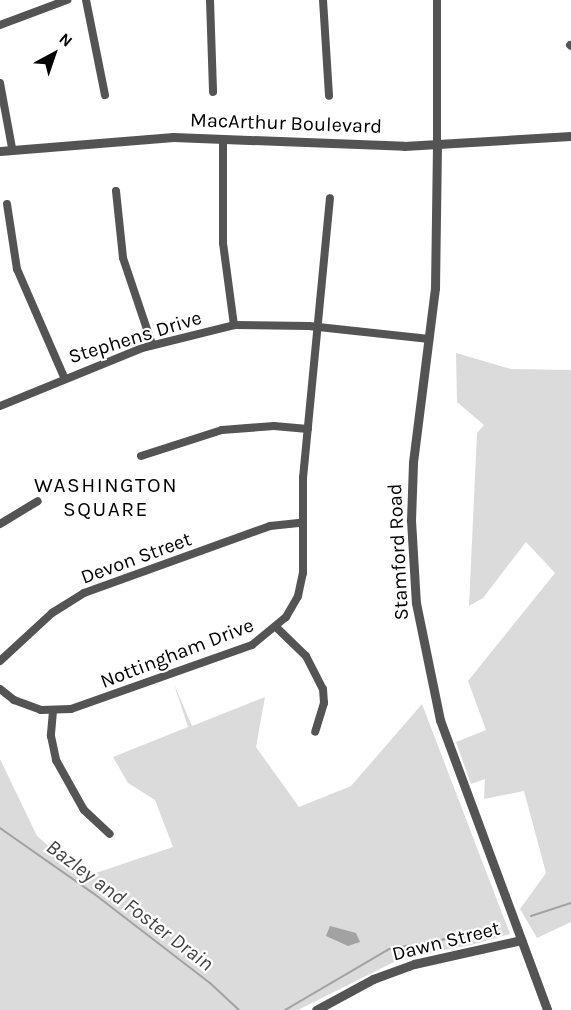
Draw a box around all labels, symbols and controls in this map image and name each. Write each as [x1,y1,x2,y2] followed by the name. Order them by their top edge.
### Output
[24,24,84,84] north arrow
[55,29,76,51] text: N
[190,108,382,138] street label: MacArthur Boulevard
[66,305,204,369] street label: Stephens Drive
[34,472,178,522] district label: WASHINGTON SQUARE
[382,483,414,621] street label: Stamford Road
[77,527,195,589] street label: Devon Street
[97,613,257,693] street label: Nottingham Drive
[41,834,219,976] water label: Bazley and Foster Drain
[390,916,502,966] street label: Dawn Street

